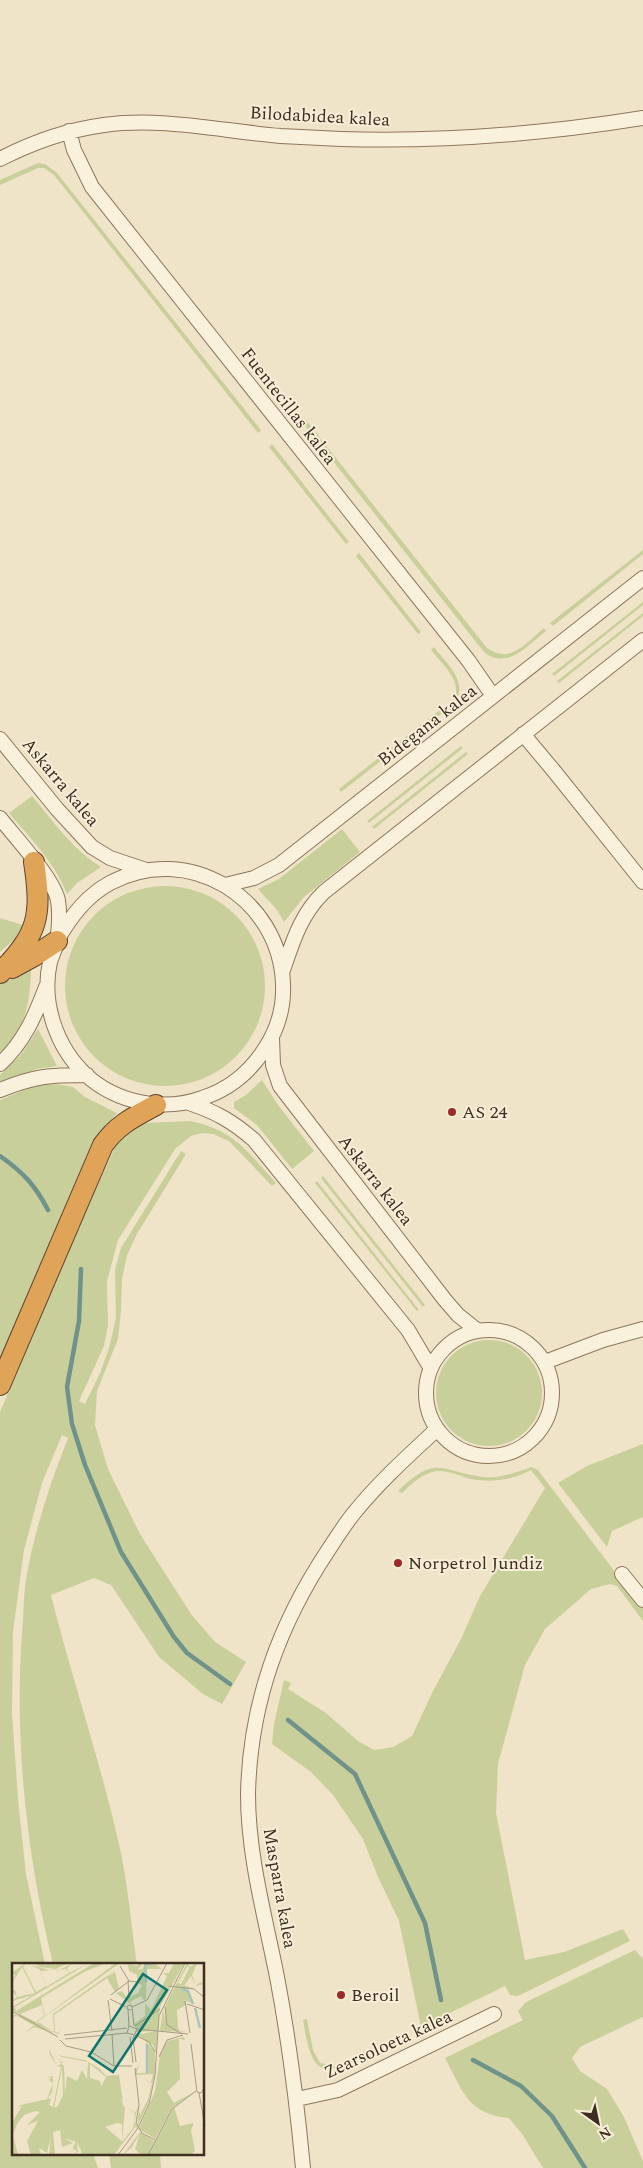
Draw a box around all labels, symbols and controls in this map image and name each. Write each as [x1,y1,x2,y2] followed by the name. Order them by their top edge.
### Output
[249,99,391,134] street label: Bilodabidea kalea
[234,342,343,471] street label: Fuentecillas kalea
[372,678,483,773] street label: Bidegana kalea
[15,732,106,833] street label: Askarra kalea
[462,1099,508,1126] place label: AS 24
[446,1106,458,1118] marker: AS 24
[331,1129,420,1232] street label: Askarra kalea
[408,1550,543,1577] place label: Norpetrol Jundiz
[392,1557,404,1569] marker: Norpetrol Jundiz
[256,1826,303,1951] street label: Masparra kalea
[12,1963,205,2156] inset map
[351,1982,400,2009] place label: Beroil
[335,1989,347,2001] marker: Beroil
[320,2003,457,2086] street label: Zearsoloeta kalea
[573,2098,623,2148] north arrow
[594,2122,615,2145] text: N

